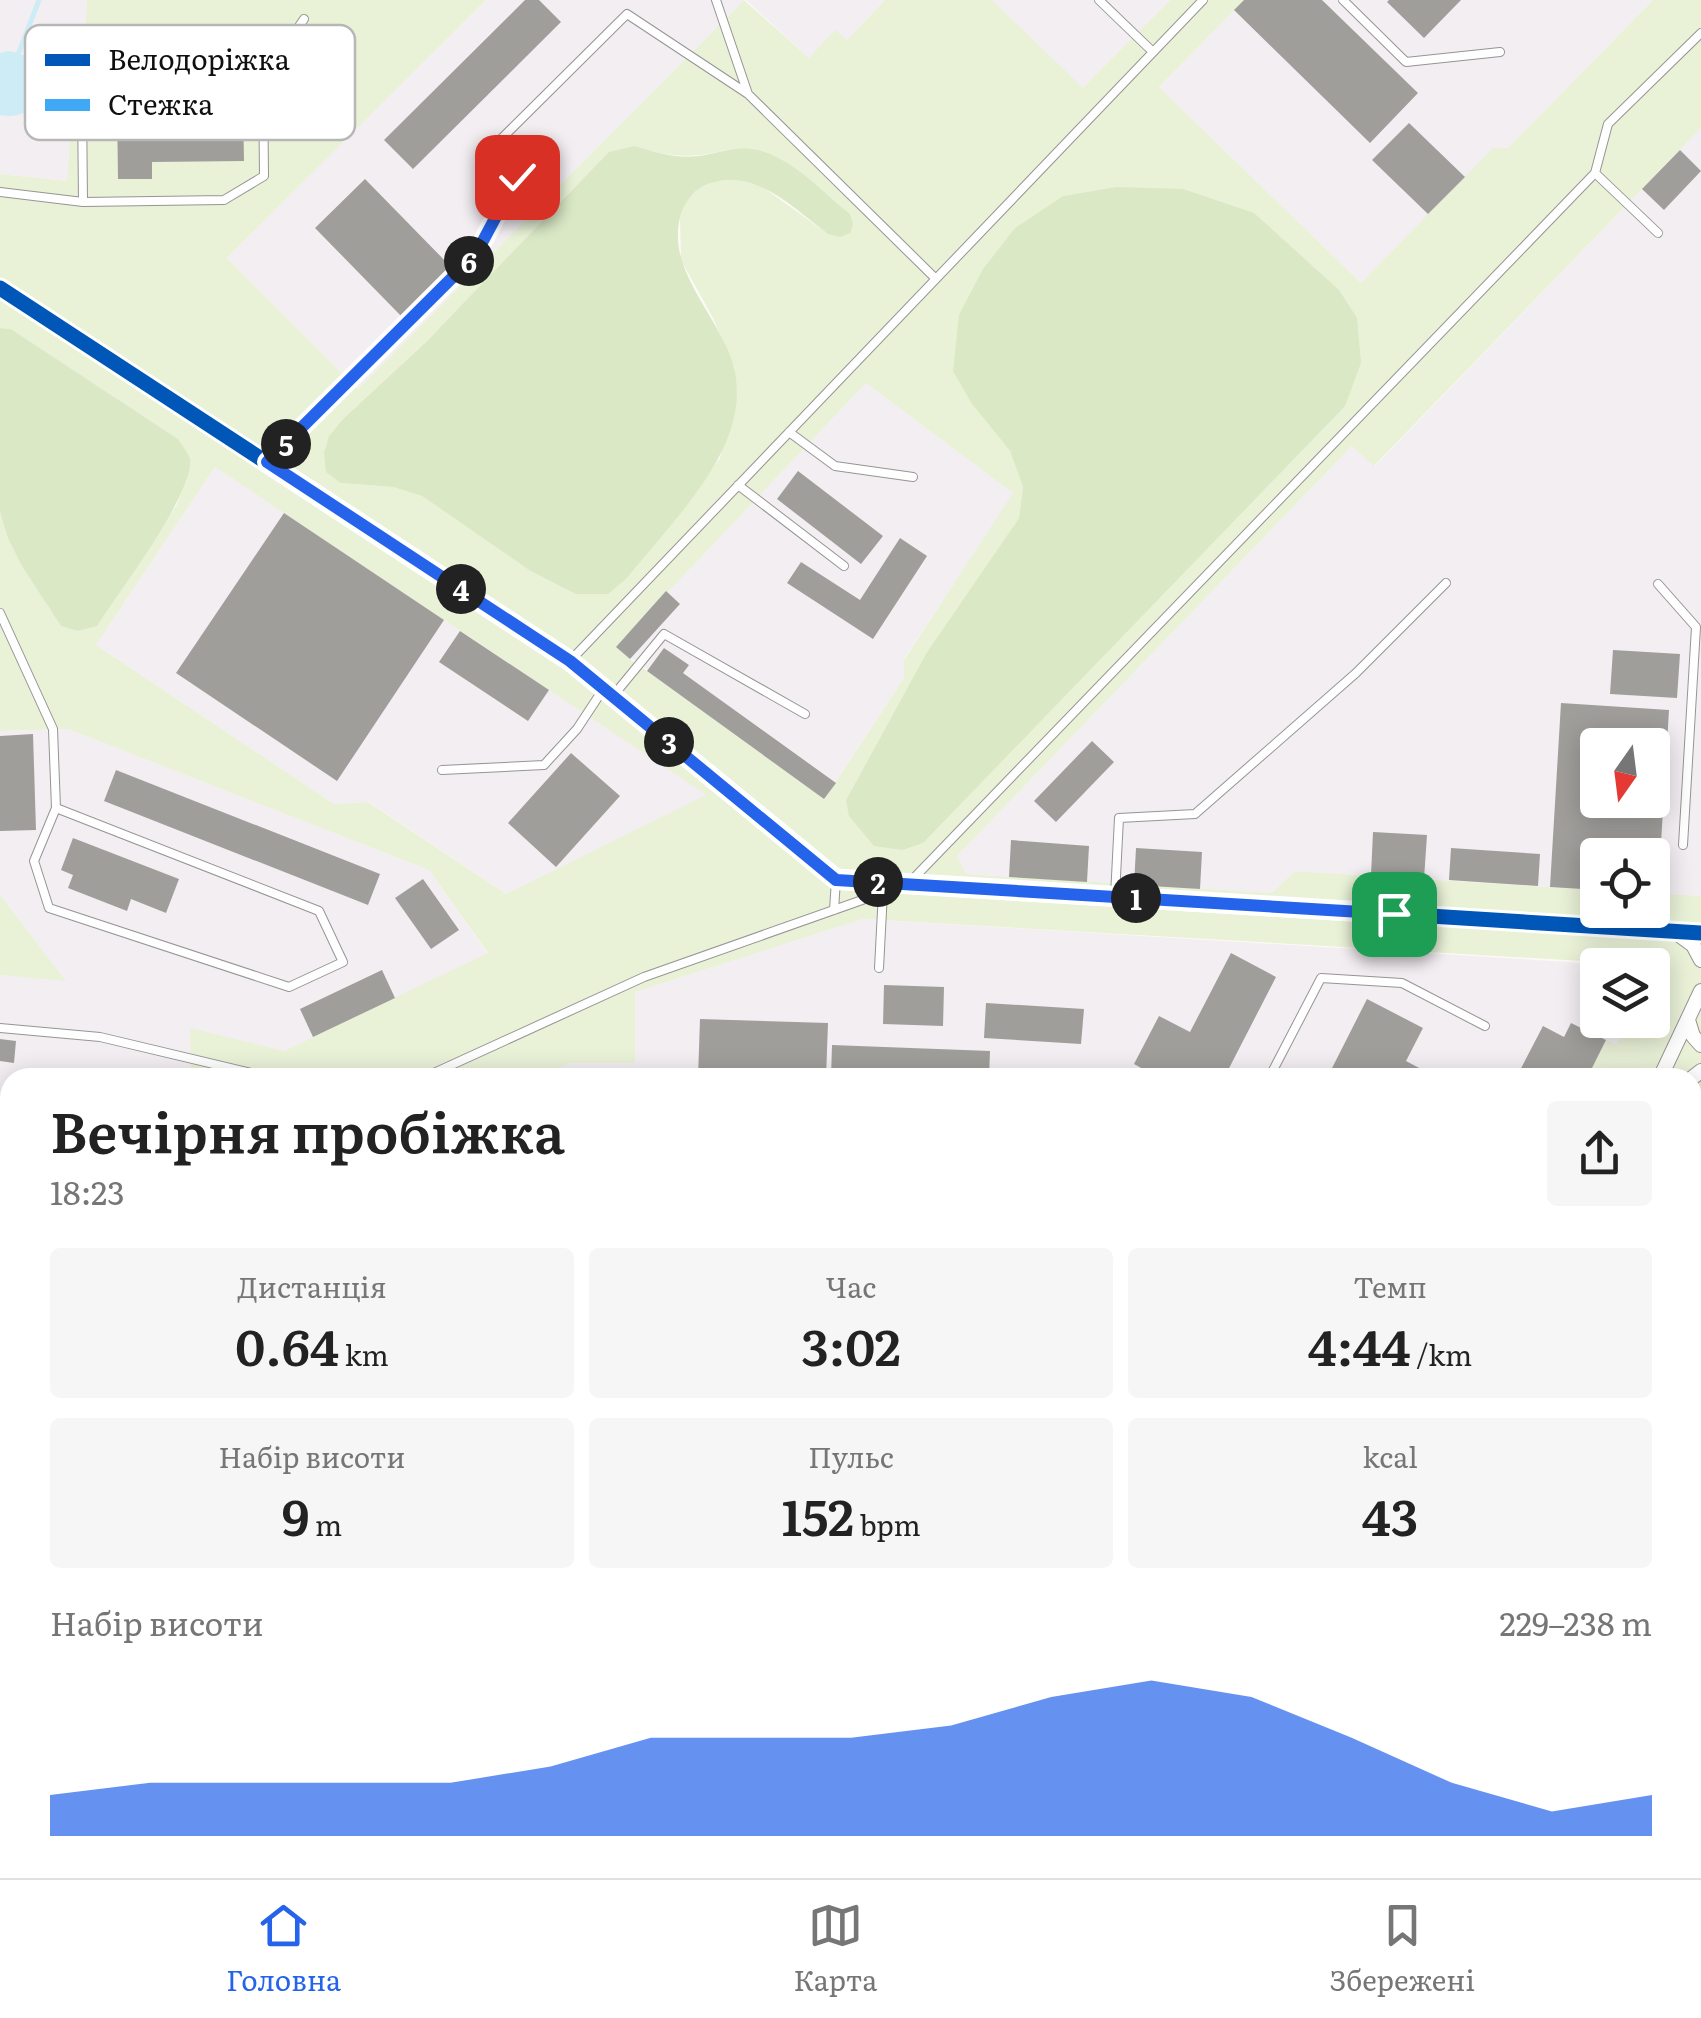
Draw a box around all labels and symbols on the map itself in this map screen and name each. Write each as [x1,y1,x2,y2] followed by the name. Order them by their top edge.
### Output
[25,25,355,140] legend
[108,37,290,79] text: Велодоріжка
[108,82,213,124] text: Стежка
[475,135,560,220] pin
[444,236,494,286] pin: 6
[261,419,311,469] pin: 5
[436,564,486,614] pin: 4
[644,717,694,767] pin: 3
[1580,728,1670,818] north arrow
[853,857,903,907] pin: 2
[1352,872,1437,957] pin
[1111,873,1161,923] pin: 1

